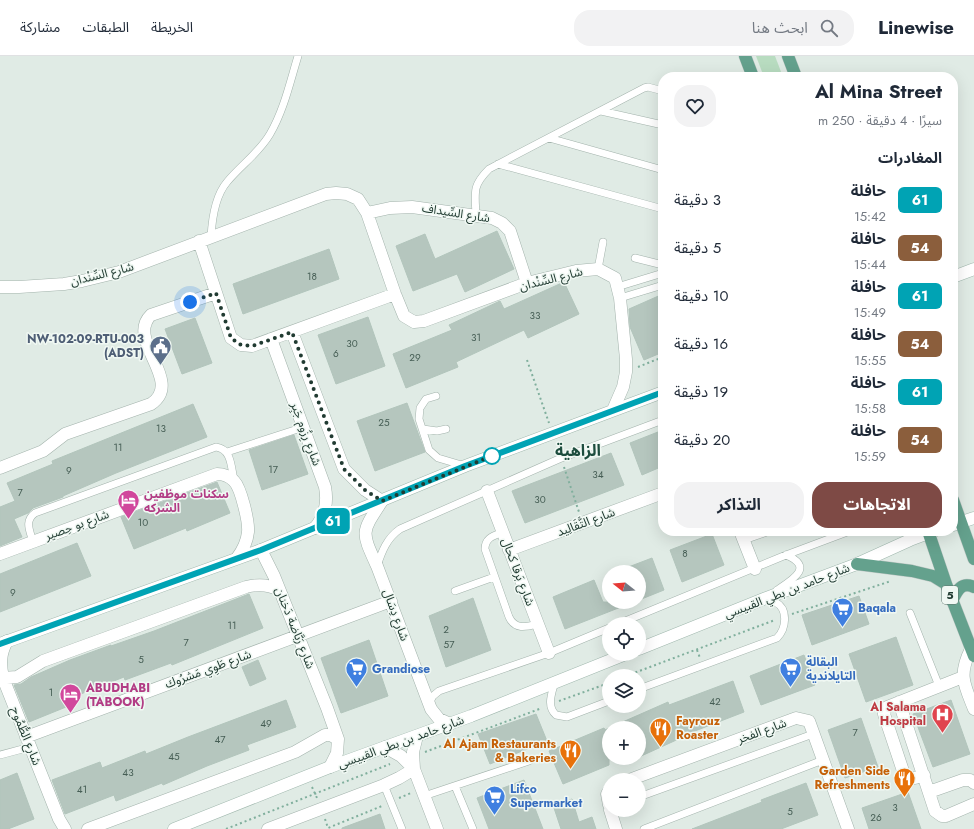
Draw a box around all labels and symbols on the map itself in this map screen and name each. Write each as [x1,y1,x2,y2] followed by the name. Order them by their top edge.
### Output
[421,199,491,227] street label: شارع السِّيداف
[68,257,136,291] street label: شارع السِّنْدان
[517,262,585,296] street label: شارع السِّنْدان
[307,269,317,284] house number: 18
[180,292,200,312] your location
[530,308,541,323] house number: 33
[27,330,145,362] place label: NW-102-09-RTU-003 (ADST)
[471,330,481,345] house number: 31
[147,333,173,366] public building icon: NW-102-09-RTU-003 (ADST)
[346,336,358,351] house number: 30
[333,346,339,361] house number: 6
[409,350,421,365] house number: 29
[285,399,326,469] street label: شارع رِزُوم جَبِر
[378,415,390,430] house number: 25
[156,421,167,436] house number: 13
[555,439,601,462] district label: الزاهية
[114,440,123,455] house number: 11
[483,447,501,465] unlabelled marker
[268,462,279,477] house number: 17
[66,463,72,478] house number: 9
[592,467,604,482] house number: 34
[17,485,23,500] house number: 7
[144,485,229,517] place label: سكنات موظفين الشركه
[116,488,142,521] hotel icon: سكنات موظفين الشركه
[534,492,546,507] house number: 30
[554,503,618,541] street label: شارع التَّقَالِيد
[41,505,112,545] street label: شارع بو حِصير
[315,508,351,534] line badge: 61
[138,515,148,530] house number: 10
[497,535,539,609] street label: شارع بَرقا كحال
[682,546,688,561] house number: 8
[722,559,853,624] street label: شارع حامد بن بطي القبيسي
[602,565,646,609] north arrow
[270,584,320,672] street label: شارع رَبَّاضة دَخنان
[10,585,16,600] house number: 9
[942,586,958,604] road number: 5
[378,587,414,643] street label: شارع دِسَال
[829,595,855,628] supermarket icon: Baqala
[858,599,896,617] place label: Baqala
[228,618,237,633] house number: 11
[443,622,449,637] house number: 2
[183,635,189,650] house number: 7
[444,637,455,652] house number: 57
[162,645,254,694] street label: شارع طَوِي مَشرُوك
[138,652,144,667] house number: 5
[806,653,856,685] place label: البقالة التايلاندية
[343,656,369,689] supermarket icon: Grandiose
[777,656,803,689] supermarket icon: البقالة التايلاندية
[372,660,430,678] place label: Grandiose
[85,679,150,711] place label: ABUDHABI (TABOOK)
[57,682,83,715] hotel icon: ABUDHABI (TABOOK)
[49,685,53,700] house number: 1
[709,694,721,709] house number: 42
[869,698,926,730] place label: Al Salama Hospital
[929,701,955,734] hospital icon: Al Salama Hospital
[6,704,46,768] street label: شارع الطُّمُوح
[335,711,467,774] street label: شارع حامد بن بطي القبيسي
[676,712,721,744] place label: Fayrouz Roaster
[734,714,789,749] street label: شارع الفخر
[647,715,673,748] restaurant icon: Fayrouz Roaster
[260,716,272,731] house number: 49
[852,725,858,740] house number: 7
[214,732,226,747] house number: 47
[442,735,557,767] place label: Al Ajam Restaurants & Bakeries
[558,738,584,771] restaurant icon: Al Ajam Restaurants & Bakeries
[168,749,180,764] house number: 45
[814,762,891,794] place label: Garden Side Refreshments
[122,765,134,780] house number: 43
[892,765,918,798] restaurant icon: Garden Side Refreshments
[510,780,582,812] place label: Lifco Supermarket
[77,782,87,797] house number: 41
[482,783,508,816] supermarket icon: Lifco Supermarket
[892,800,898,815] house number: 3
[787,804,793,819] house number: 5
[870,810,882,825] house number: 26

